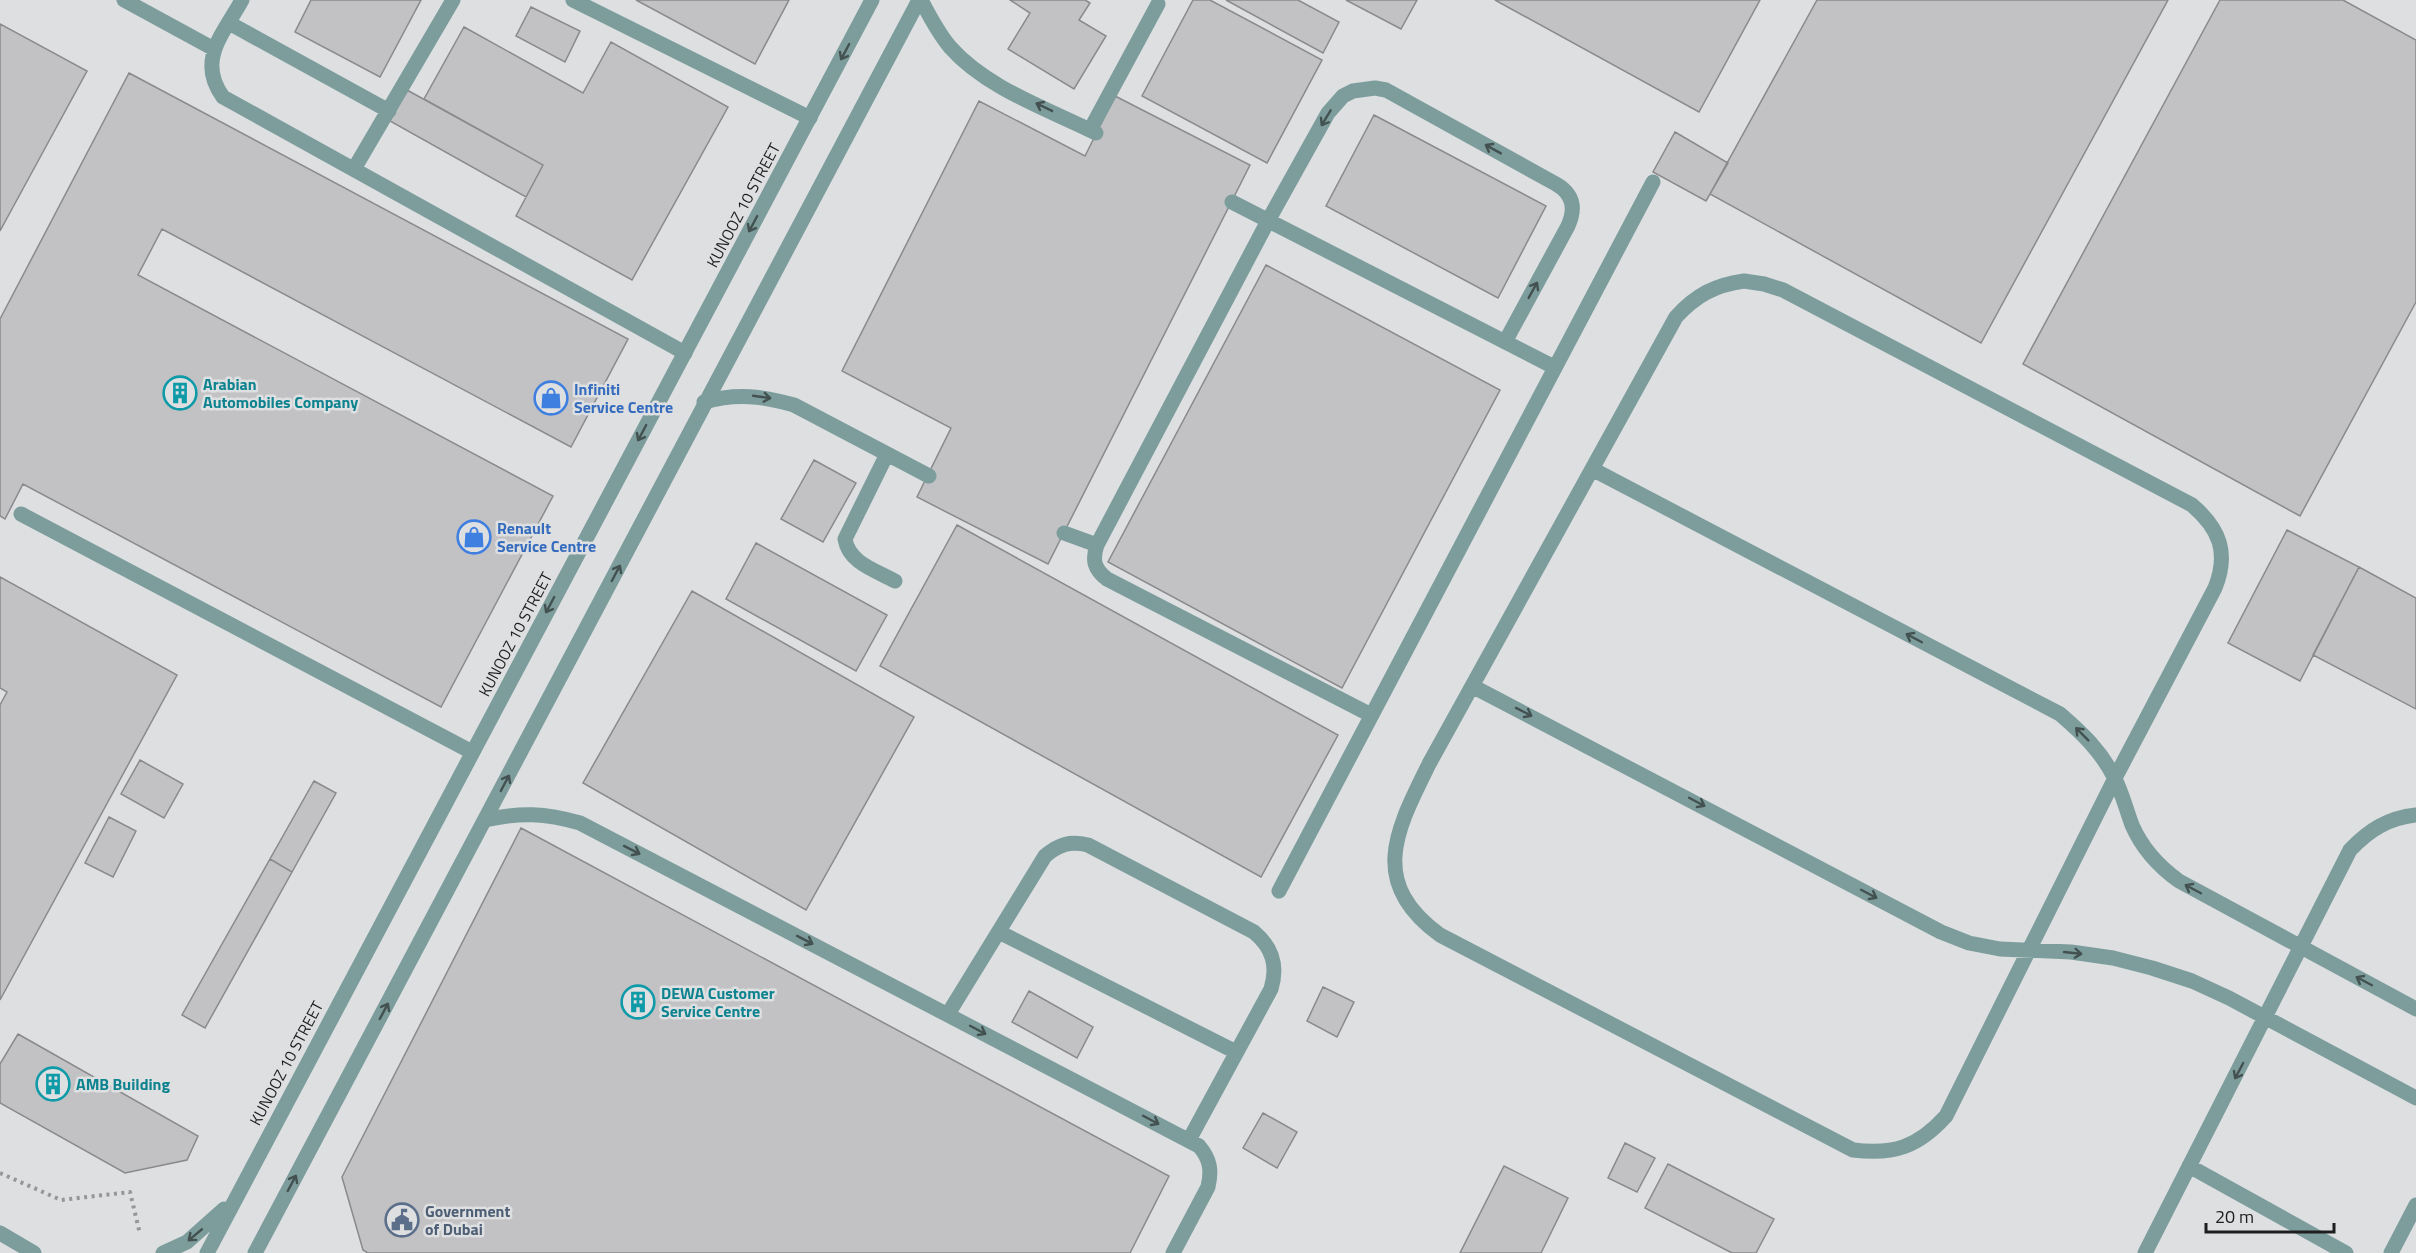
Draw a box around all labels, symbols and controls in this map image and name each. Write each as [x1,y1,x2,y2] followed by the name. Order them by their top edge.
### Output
[838,42,850,60] one-way arrow
[1035,101,1053,113] one-way arrow
[1320,109,1332,126] one-way arrow
[700,138,786,271] street label: KUNOOZ 10 STREET
[1485,143,1503,154] one-way arrow
[747,215,759,232] one-way arrow
[1527,282,1539,299] one-way arrow
[203,372,358,414] place label: Arabian Automobiles Company
[162,375,198,411] building icon: Arabian Automobiles Company
[574,377,673,419] place label: Infiniti Service Centre
[533,380,569,416] shop icon: Infiniti Service Centre
[752,392,771,403] one-way arrow
[636,424,648,441] one-way arrow
[497,516,596,558] place label: Renault Service Centre
[456,519,492,555] shop icon: Renault Service Centre
[610,564,622,582] one-way arrow
[472,567,558,700] street label: KUNOOZ 10 STREET
[544,596,555,614] one-way arrow
[1905,632,1923,643] one-way arrow
[1515,707,1533,719] one-way arrow
[2075,727,2090,742] one-way arrow
[500,774,511,792] one-way arrow
[1688,796,1705,808] one-way arrow
[623,844,641,856] one-way arrow
[2185,883,2202,895] one-way arrow
[1860,889,1878,900] one-way arrow
[795,934,813,946] one-way arrow
[2063,948,2083,959] one-way arrow
[2356,975,2374,987] one-way arrow
[661,981,775,1023] place label: DEWA Customer Service Centre
[620,984,656,1020] building icon: DEWA Customer Service Centre
[243,996,329,1129] street label: KUNOOZ 10 STREET
[379,1002,390,1020] one-way arrow
[968,1025,986,1036] one-way arrow
[2232,1062,2244,1080] one-way arrow
[35,1066,71,1102] building icon: AMB Building
[76,1072,170,1096] place label: AMB Building
[1141,1115,1159,1126] one-way arrow
[287,1174,299,1192] one-way arrow
[2206,1196,2334,1234] scale bar
[425,1199,510,1241] place label: Government of Dubai
[384,1202,420,1238] public building icon: Government of Dubai
[2215,1203,2254,1230] text: 20 m
[187,1229,203,1242] one-way arrow

